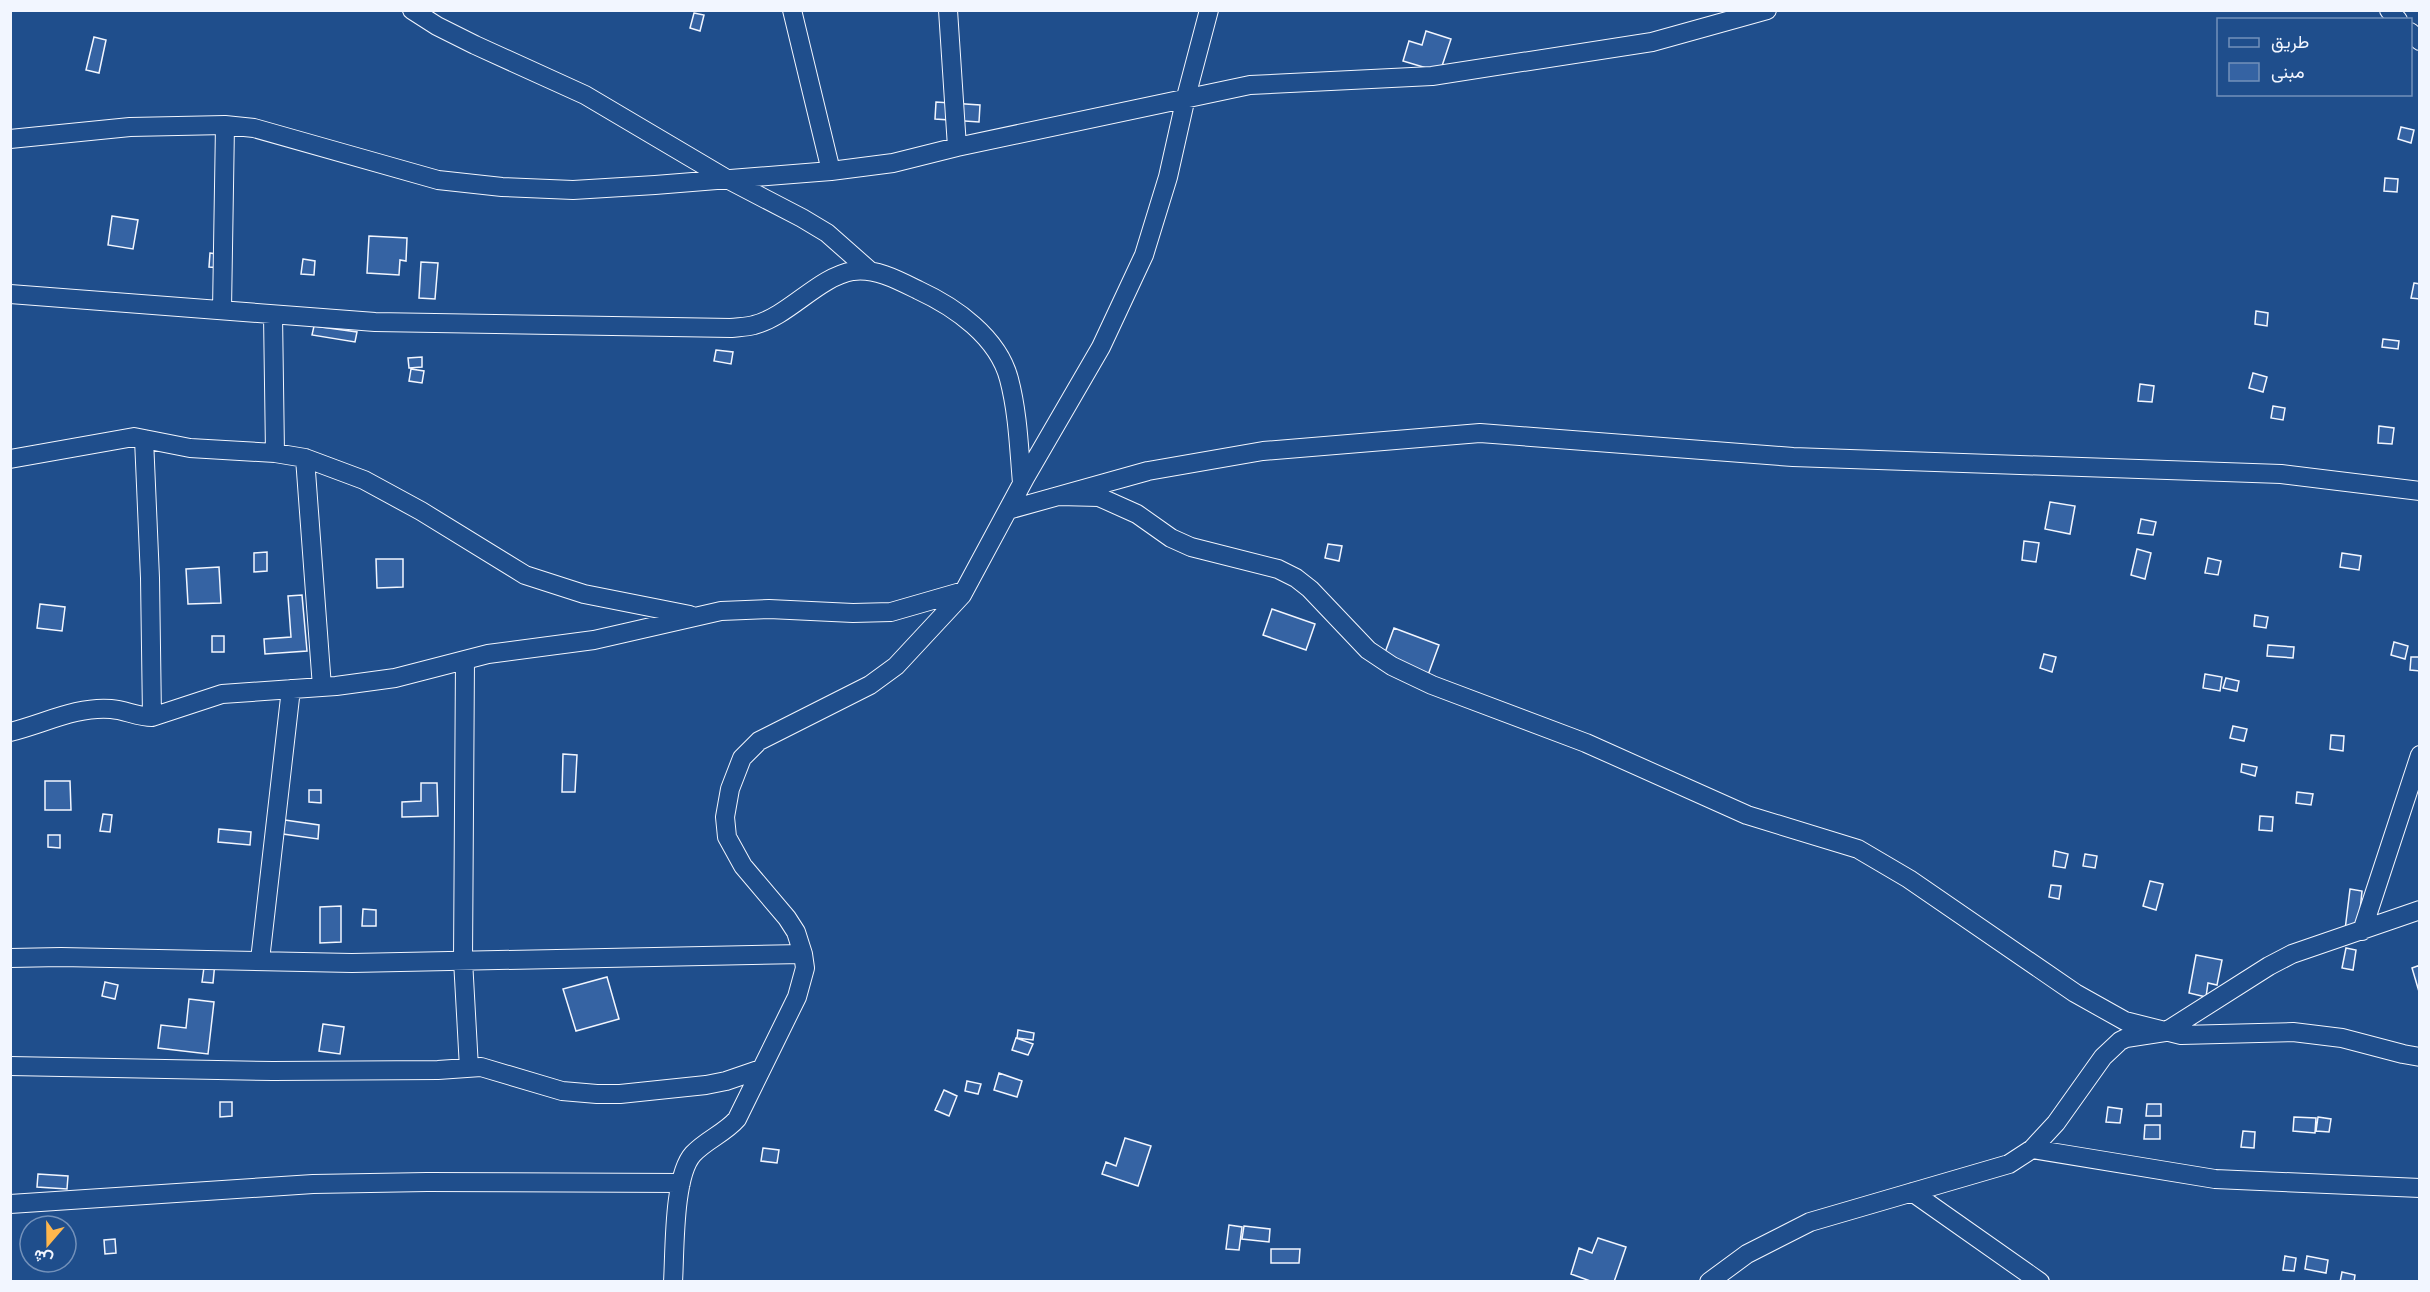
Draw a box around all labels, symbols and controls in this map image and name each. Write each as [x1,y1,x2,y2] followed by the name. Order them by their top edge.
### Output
[2217,18,2412,96] legend
[2271,30,2309,54] text: طريق
[2271,60,2305,84] text: مبنى
[18,1214,78,1274] north arrow
[30,1244,56,1271] text: ش

